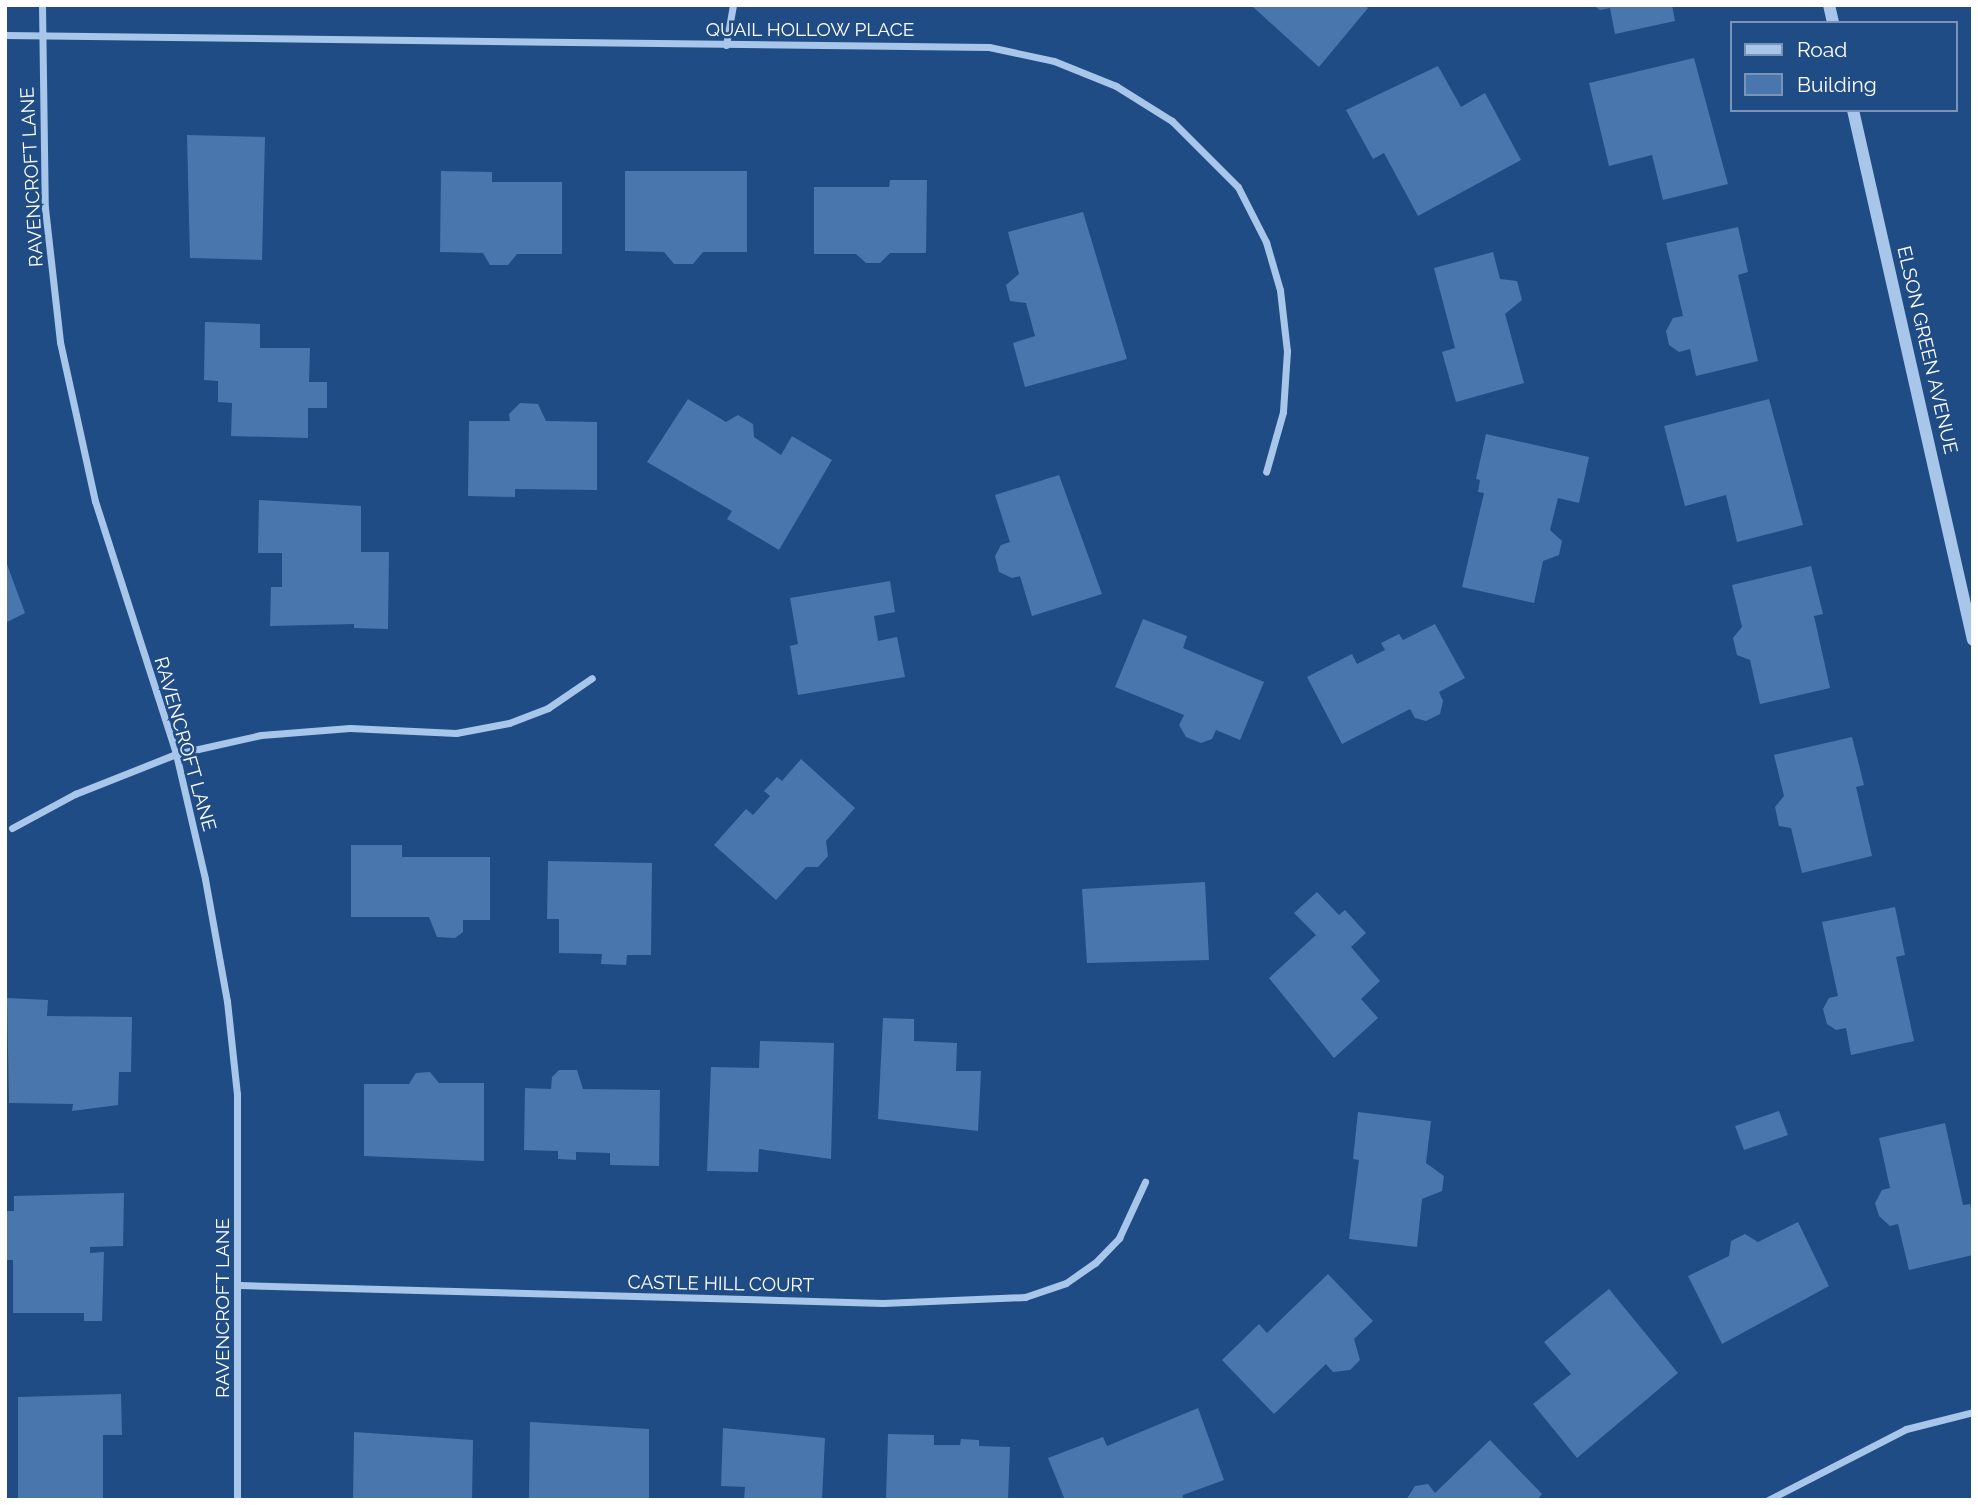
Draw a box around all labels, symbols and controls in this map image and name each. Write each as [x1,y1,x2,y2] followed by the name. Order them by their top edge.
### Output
[705,19,915,41] street label: QUAIL HOLLOW PLACE
[1730,21,1957,112] legend
[1797,37,1847,62] text: Road
[1797,72,1877,97] text: Building
[16,86,48,268] street label: RAVENCROFT LANE
[1892,243,1962,457] street label: ELSON GREEN AVENUE
[149,654,221,834] street label: RAVENCROFT LANE
[212,1218,234,1398] street label: RAVENCROFT LANE
[627,1271,815,1297] street label: CASTLE HILL COURT

